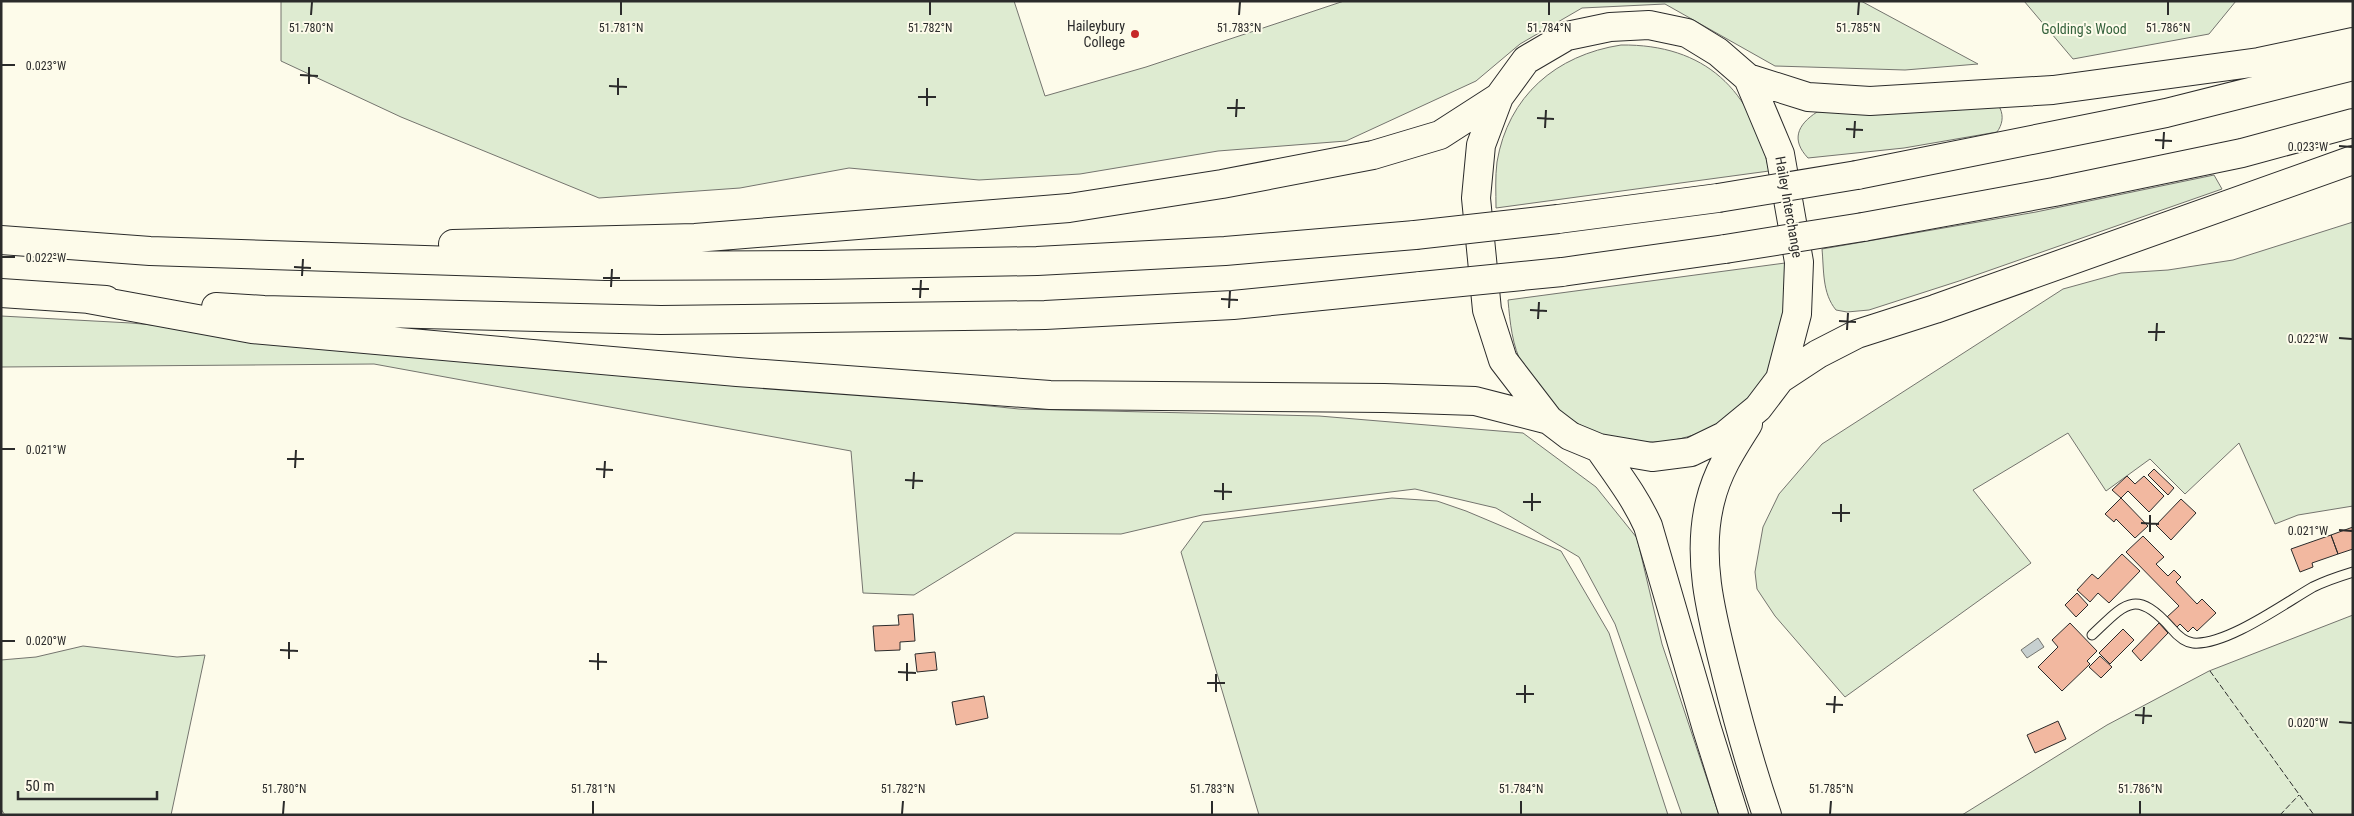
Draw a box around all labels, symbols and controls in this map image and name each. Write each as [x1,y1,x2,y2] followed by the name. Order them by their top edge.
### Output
[1067,18,1125,50] place label: Haileybury College
[289,21,333,35] text: 51.780°N
[599,21,643,35] text: 51.781°N
[908,21,952,35] text: 51.782°N
[1217,21,1261,35] text: 51.783°N
[1527,21,1571,35] text: 51.784°N
[1836,21,1880,35] text: 51.785°N
[2041,21,2127,37] park label: Golding's Wood
[2146,21,2190,35] text: 51.786°N
[1129,28,1141,40] marker: Haileybury College
[26,59,66,73] text: 0.023°W
[2288,140,2328,154] text: 0.023°W
[1772,155,1806,259] street label: Hailey Interchange
[26,251,66,265] text: 0.022°W
[2288,332,2328,346] text: 0.022°W
[26,443,66,457] text: 0.021°W
[2288,524,2328,538] text: 0.021°W
[26,634,66,648] text: 0.020°W
[2288,716,2328,730] text: 0.020°W
[18,768,156,800] scale bar
[25,777,55,795] text: 50 m
[262,782,306,796] text: 51.780°N
[571,782,615,796] text: 51.781°N
[881,782,925,796] text: 51.782°N
[1190,782,1234,796] text: 51.783°N
[1499,782,1543,796] text: 51.784°N
[1809,782,1853,796] text: 51.785°N
[2118,782,2162,796] text: 51.786°N

